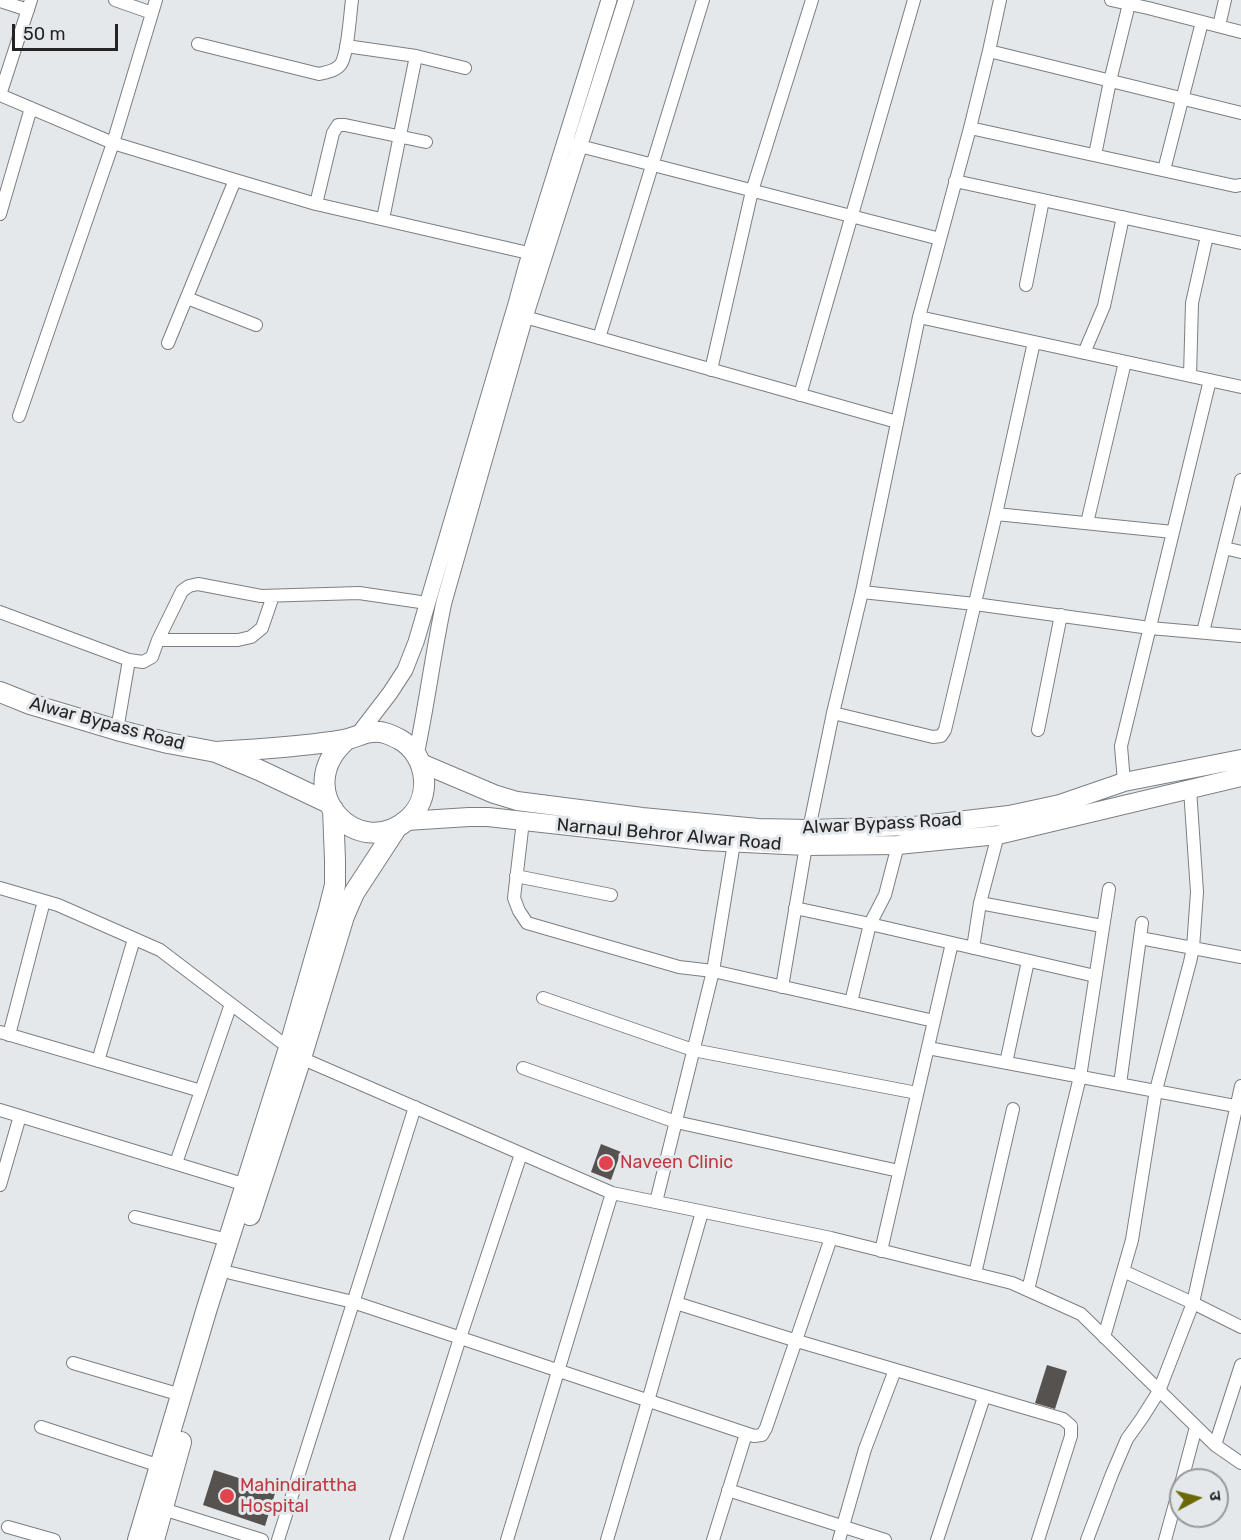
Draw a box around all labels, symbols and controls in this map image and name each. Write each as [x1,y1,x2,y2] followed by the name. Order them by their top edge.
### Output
[15,12,122,50] scale bar
[23,23,66,45] text: 50 m
[27,693,187,755] street label: Alwar Bypass Road
[802,809,962,839] street label: Alwar Bypass Road
[556,814,782,856] street label: Narnaul Behror Alwar Road
[620,1152,733,1174] place label: Naveen Clinic
[597,1154,615,1172] marker: Naveen Clinic
[1169,1468,1229,1528] north arrow
[240,1475,357,1518] place label: Mahindirattha Hospital
[218,1487,236,1505] marker: Mahindirattha Hospital
[1205,1490,1225,1502] text: उ

